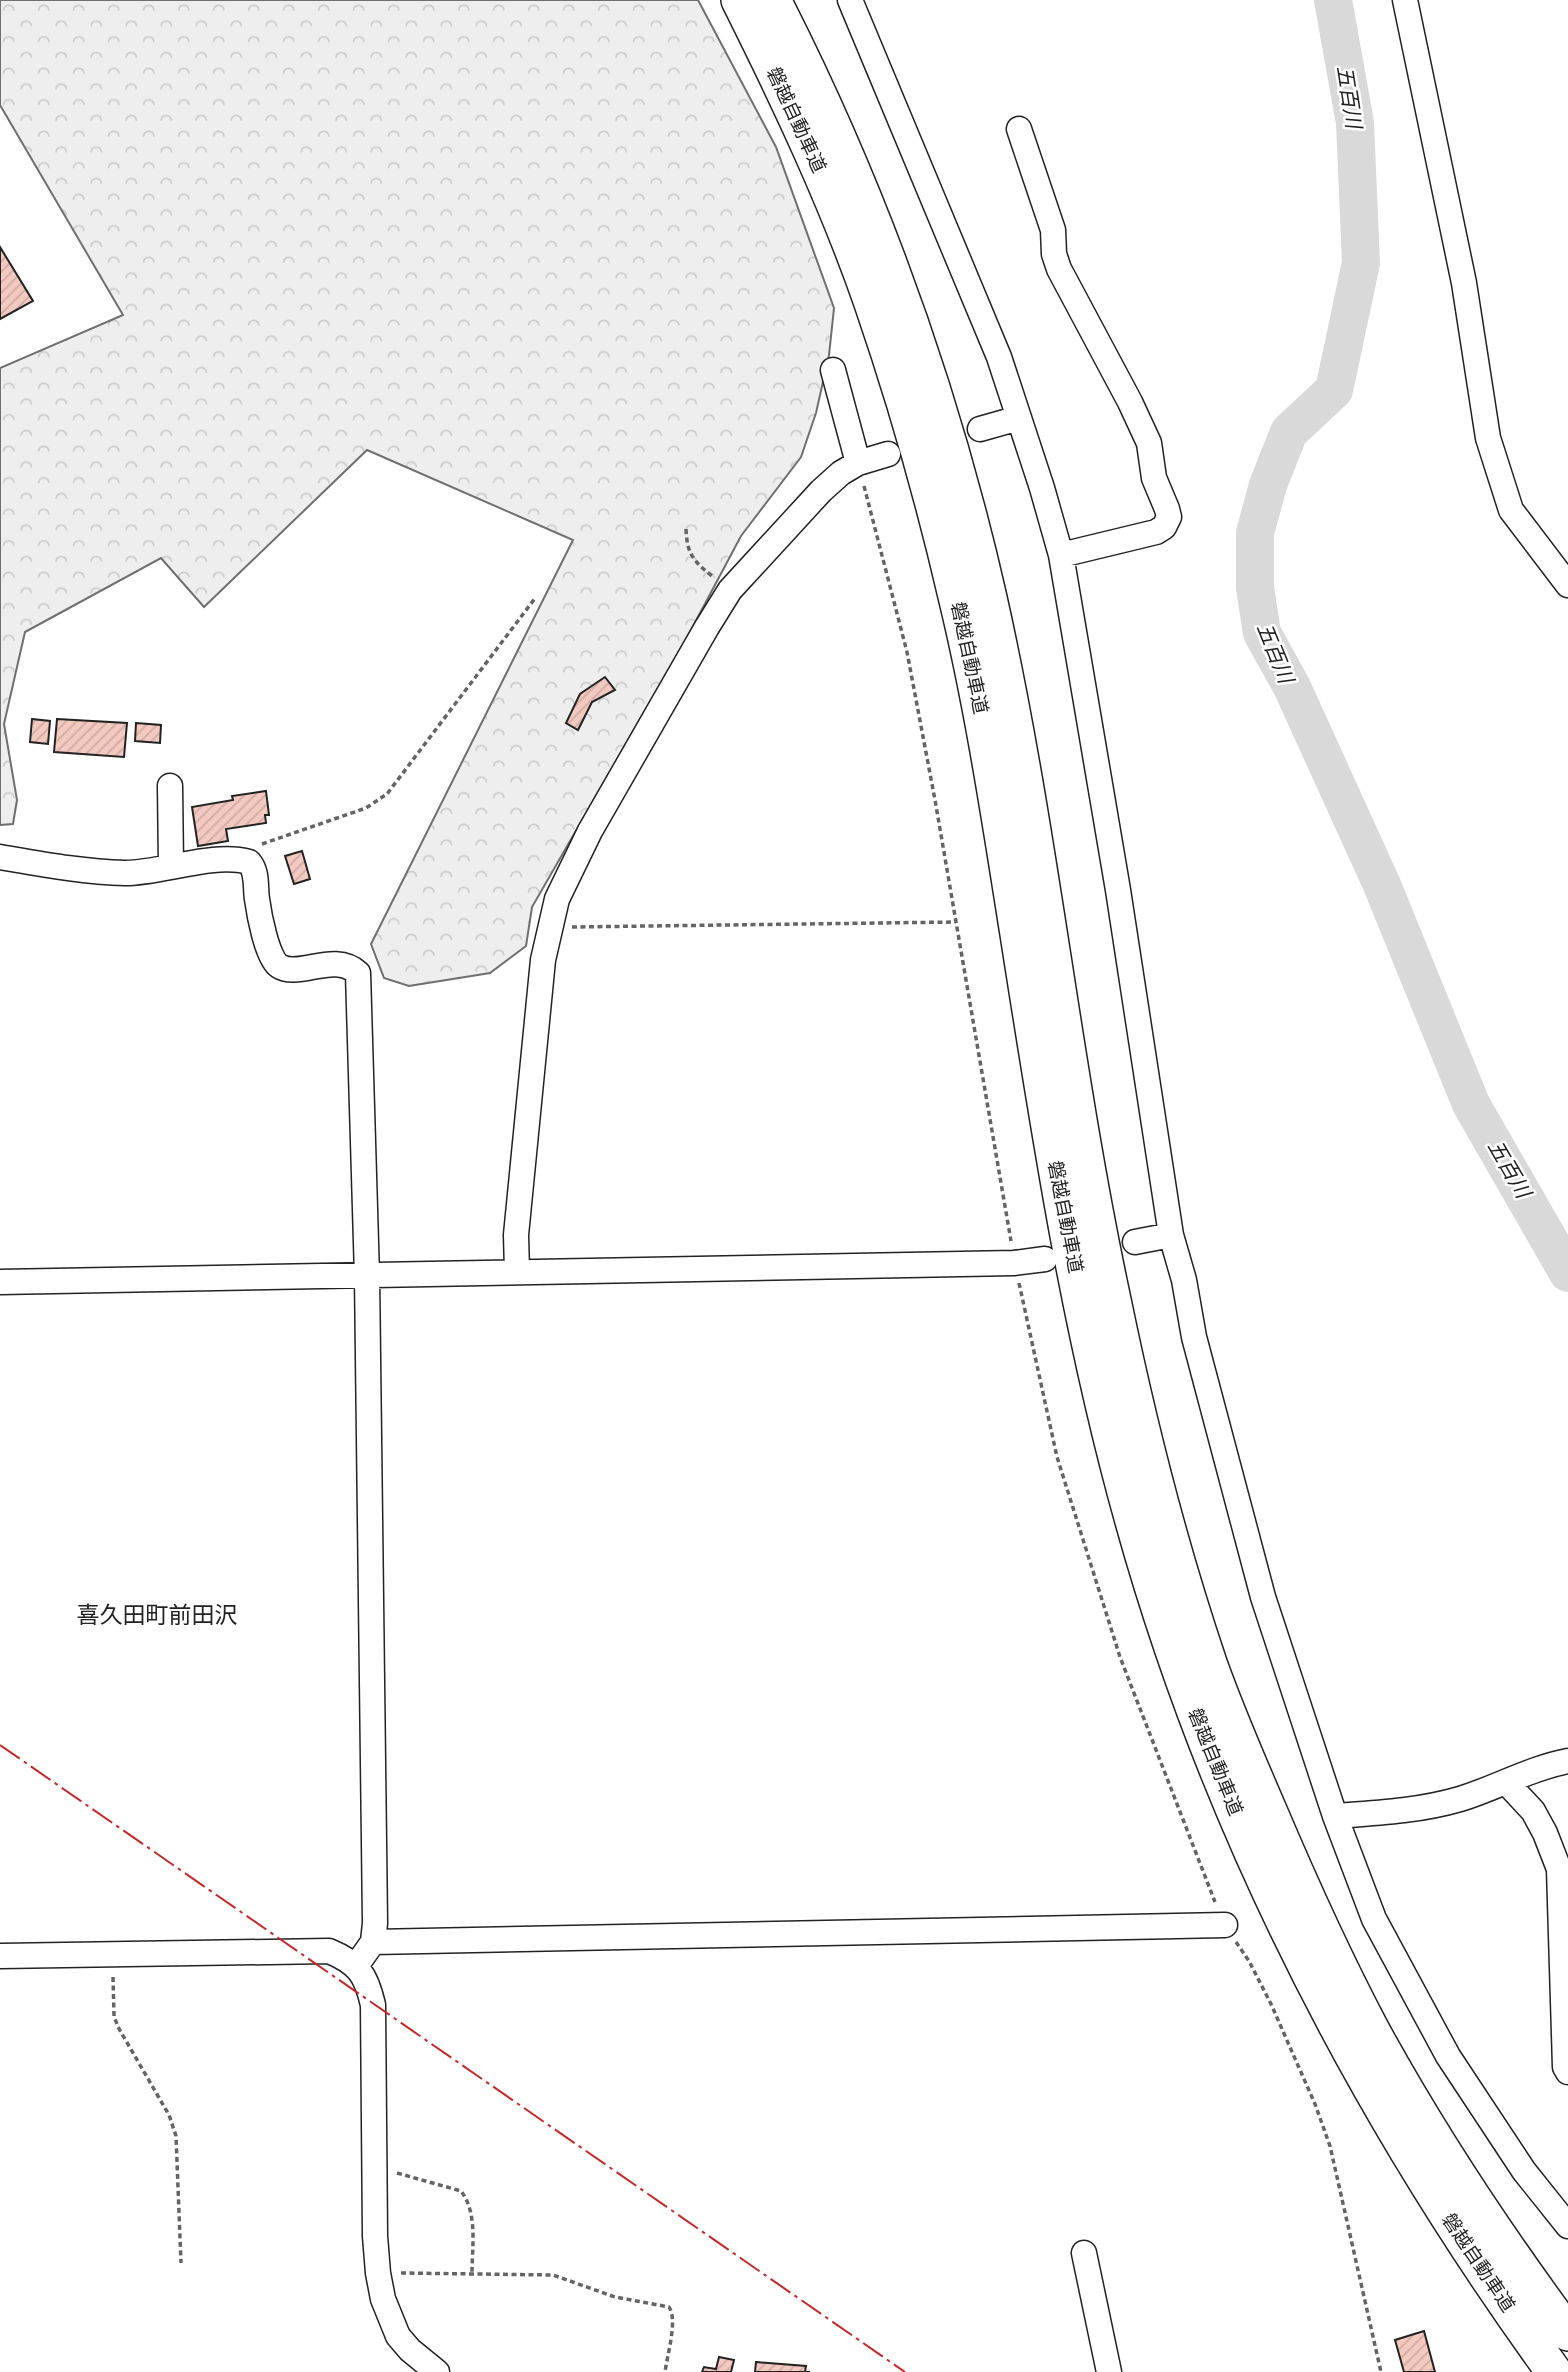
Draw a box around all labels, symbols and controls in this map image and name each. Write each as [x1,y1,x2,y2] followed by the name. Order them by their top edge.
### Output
[761,63,831,177] street label: 磐越自動車道
[1331,64,1367,132] water label: 五百川
[945,600,993,716] street label: 磐越自動車道
[1251,619,1300,689] water label: 五百川
[1482,1135,1537,1205] water label: 五百川
[1042,1159,1088,1275] street label: 磐越自動車道
[77,1601,238,1630] district label: 喜久田町前田沢
[1183,1705,1247,1819] street label: 磐越自動車道
[1436,2209,1520,2317] street label: 磐越自動車道

